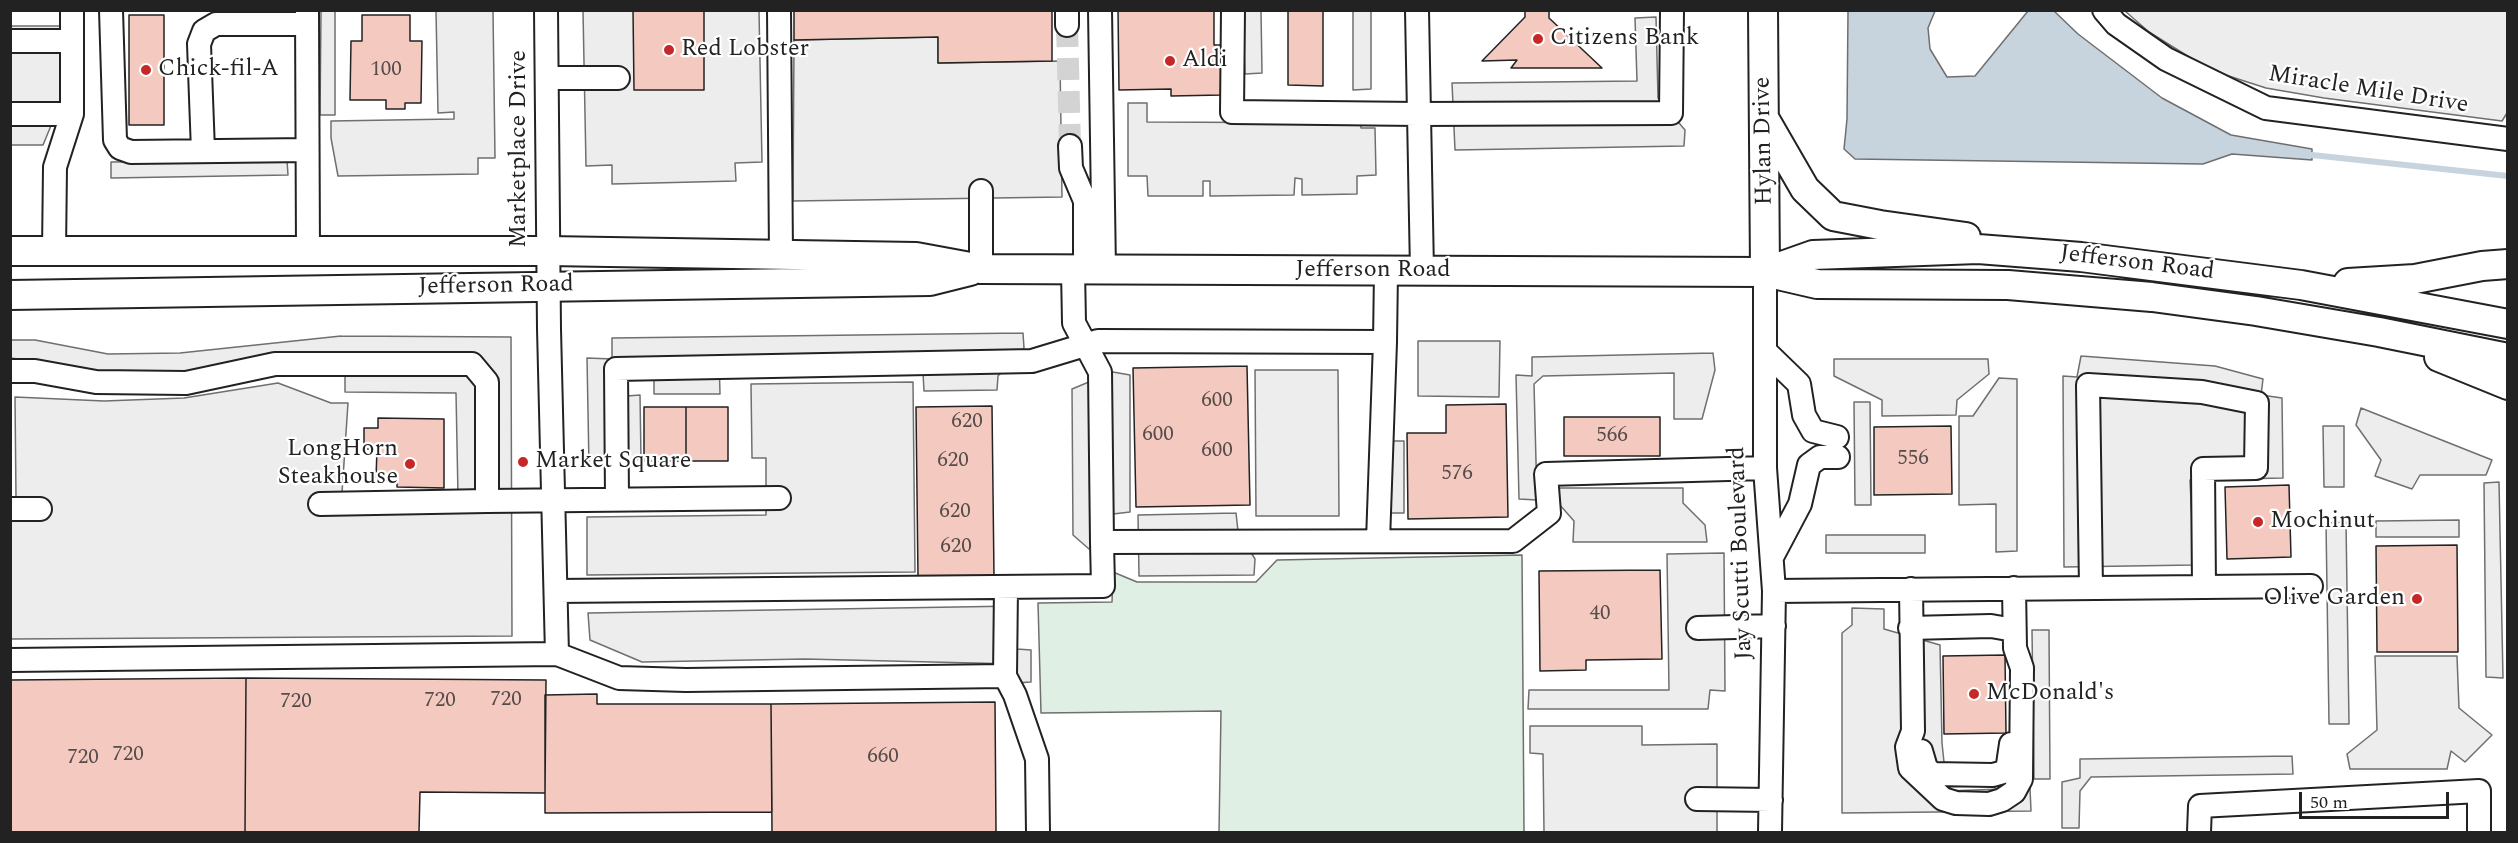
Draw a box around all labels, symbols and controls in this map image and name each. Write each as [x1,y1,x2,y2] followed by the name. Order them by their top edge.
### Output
[1550,25,1699,53] place label: Citizens Bank
[1531,32,1545,46] marker: Citizens Bank
[681,36,809,64] place label: Red Lobster
[662,43,676,57] marker: Red Lobster
[1182,47,1228,75] place label: Aldi
[506,50,534,248] street label: Marketplace Drive
[1163,54,1177,68] marker: Aldi
[158,56,279,84] place label: Chick-fil-A
[370,58,402,84] house number: 100
[2266,61,2470,121] street label: Miracle Mile Drive
[139,63,153,77] marker: Chick-fil-A
[1749,77,1781,205] street label: Hylan Drive
[2058,240,2216,288] street label: Jefferson Road
[1295,257,1451,285] street label: Jefferson Road
[418,271,574,303] street label: Jefferson Road
[1201,389,1233,415] house number: 600
[951,410,983,436] house number: 620
[1142,423,1174,449] house number: 600
[1596,424,1628,450] house number: 566
[278,436,398,492] place label: LongHorn Steakhouse
[1201,439,1233,465] house number: 600
[1724,446,1760,660] street label: Jay Scutti Boulevard
[1897,447,1929,473] house number: 556
[535,448,691,476] place label: Market Square
[937,449,969,475] house number: 620
[516,455,530,469] marker: Market Square
[403,457,417,471] marker: LongHorn Steakhouse
[1441,462,1473,488] house number: 576
[939,500,971,526] house number: 620
[2270,508,2375,536] place label: Mochinut
[2251,515,2265,529] marker: Mochinut
[940,535,972,561] house number: 620
[2263,585,2405,613] place label: Olive Garden
[2410,592,2424,606] marker: Olive Garden
[1590,602,1610,628] house number: 40
[1986,680,2114,708] place label: McDonald's
[1967,687,1981,701] marker: McDonald's
[490,688,522,714] house number: 720
[424,689,456,715] house number: 720
[280,690,312,716] house number: 720
[112,743,144,769] house number: 720
[867,745,899,771] house number: 660
[67,746,99,772] house number: 720
[2302,780,2452,818] scale bar
[2310,789,2348,816] text: 50 m

